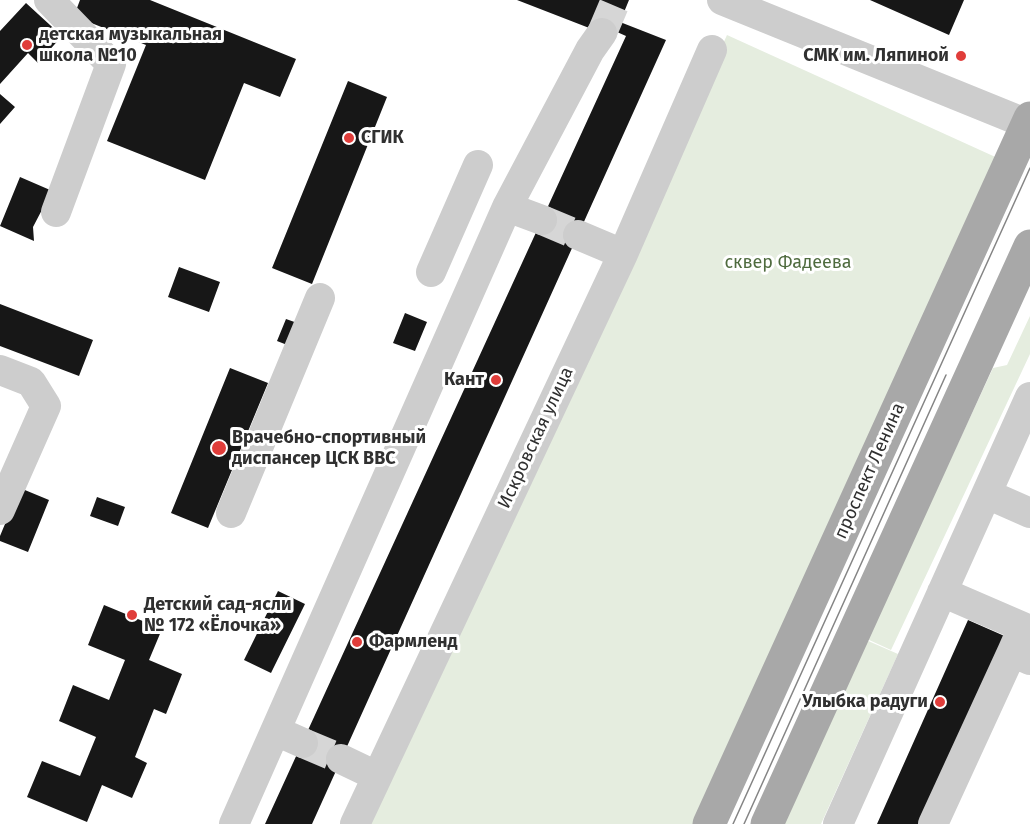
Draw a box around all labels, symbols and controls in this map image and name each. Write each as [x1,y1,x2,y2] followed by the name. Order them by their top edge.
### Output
[39,24,222,66] place label: детская музыкальная школа №10
[20,38,34,52] marker: детская музыкальная школа №10
[803,45,949,67] place label: СМК им. Ляпиной
[954,49,968,63] marker: СМК им. Ляпиной
[361,127,404,149] place label: СГИК
[342,131,356,145] marker: СГИК
[724,252,852,274] park label: сквер Фадеева
[494,364,578,512] street label: Искровская улица
[444,369,484,391] place label: Кант
[489,373,503,387] marker: Кант
[830,400,910,542] street label: проспект Ленина
[232,427,426,470] place label: Врачебно-спортивный диспансер ЦСК ВВС
[210,439,228,457] marker: Врачебно-спортивный диспансер ЦСК ВВС
[144,594,292,636] place label: Детский сад-ясли № 172 «Ёлочка»
[125,608,139,622] marker: Детский сад-ясли № 172 «Ёлочка»
[369,631,458,653] place label: Фармленд
[350,635,364,649] marker: Фармленд
[802,691,928,713] place label: Улыбка радуги
[933,695,947,709] marker: Улыбка радуги

